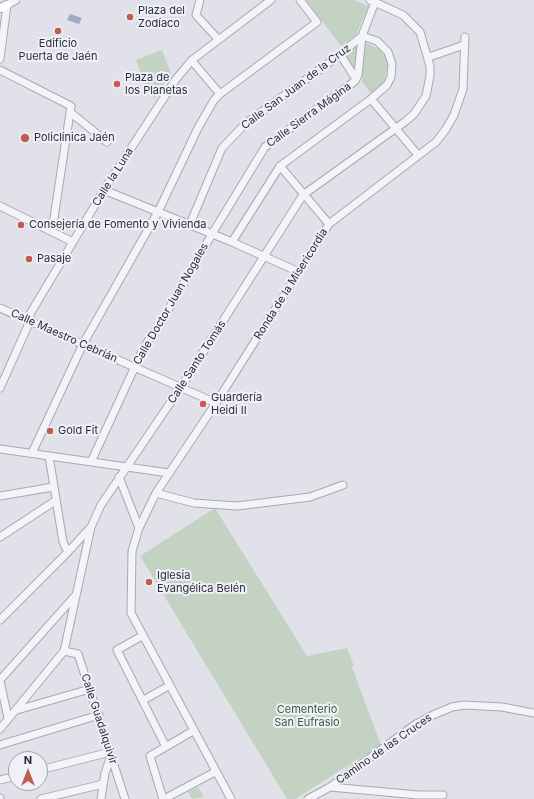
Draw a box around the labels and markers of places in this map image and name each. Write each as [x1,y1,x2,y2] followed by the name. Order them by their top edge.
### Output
[138,4,185,30] place label: Plaza del Zodíaco
[125,12,135,22] marker: Plaza del Zodíaco
[53,26,63,36] marker: Edificio Puerta de Jaén
[19,37,97,63] place label: Edificio Puerta de Jaén
[125,71,188,97] place label: Plaza de los Planetas
[112,79,122,89] marker: Plaza de los Planetas
[34,131,115,145] place label: Policlínica Jaén
[19,132,31,144] marker: Policlínica Jaén
[29,218,206,232] place label: Consejería de Fomento y Vivienda
[16,220,26,230] marker: Consejería de Fomento y Vivienda
[37,252,71,266] place label: Pasaje
[24,254,34,264] marker: Pasaje
[211,391,262,417] place label: Guardería Heidi II
[198,399,208,409] marker: Guardería Heidi II
[58,424,98,438] place label: Gold Fit
[45,426,55,436] marker: Gold Fit
[157,569,246,595] place label: Iglesia Evangélica Belén
[144,577,154,587] marker: Iglesia Evangélica Belén

